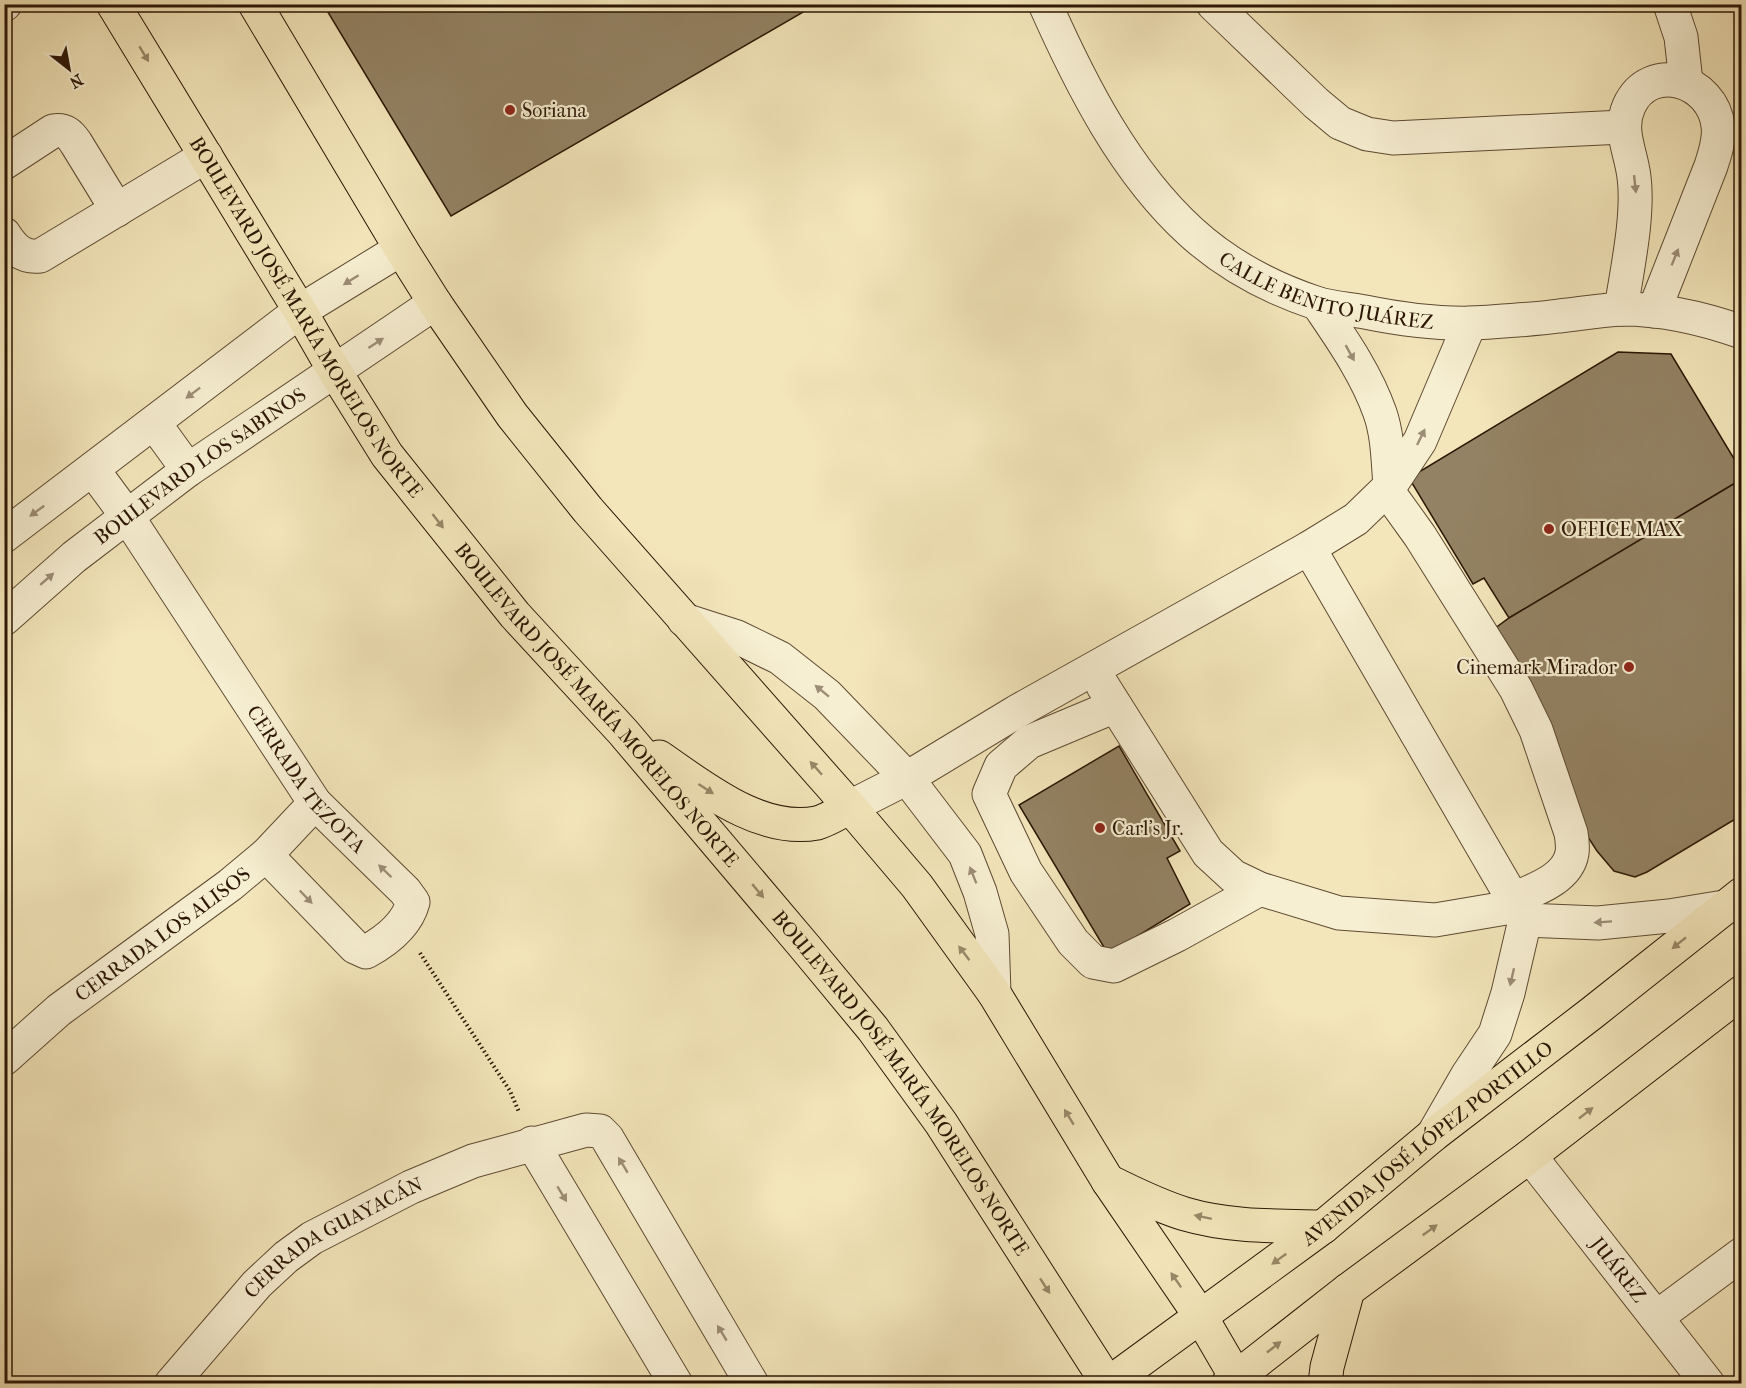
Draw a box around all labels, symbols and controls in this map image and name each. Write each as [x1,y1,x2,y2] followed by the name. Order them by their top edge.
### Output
[39,39,99,99] north arrow
[138,46,149,62] one-way arrow
[66,70,87,93] text: N
[522,99,588,122] place label: Soriana
[503,103,517,117] marker: Soriana
[185,132,428,502] street label: BOULEVARD JOSÉ MARÍA MORELOS NORTE
[1630,174,1640,193] one-way arrow
[1215,247,1435,333] street label: CALLE BENITO JUÁREZ
[1671,248,1680,266] one-way arrow
[343,274,359,285] one-way arrow
[367,337,384,348] one-way arrow
[1345,345,1355,362] one-way arrow
[89,382,310,549] street label: BOULEVARD LOS SABINOS
[185,387,200,399] one-way arrow
[1417,428,1426,445] one-way arrow
[30,505,46,517] one-way arrow
[432,513,444,528] one-way arrow
[1561,518,1683,541] place label: OFFICE MAX
[1542,522,1556,536] marker: OFFICE MAX
[450,538,743,871] street label: BOULEVARD JOSÉ MARÍA MORELOS NORTE
[39,573,55,586] one-way arrow
[1456,656,1617,679] place label: Cinemark Mirador
[1622,660,1636,674] marker: Cinemark Mirador
[814,685,830,698] one-way arrow
[243,701,371,858] street label: CERRADA TEZOTA
[809,761,823,776] one-way arrow
[698,783,714,794] one-way arrow
[1112,817,1183,840] place label: Carl's Jr.
[1093,821,1107,835] marker: Carl's Jr.
[70,862,255,1006] street label: CERRADA LOS ALISOS
[378,865,392,879] one-way arrow
[968,866,978,884] one-way arrow
[751,883,764,898] one-way arrow
[299,889,313,903] one-way arrow
[768,906,1034,1259] street label: BOULEVARD JOSÉ MARÍA MORELOS NORTE
[1593,917,1612,926] one-way arrow
[1672,936,1687,949] one-way arrow
[958,945,971,961] one-way arrow
[1507,968,1516,987] one-way arrow
[1296,1036,1557,1251] street label: AVENIDA JOSÉ LÓPEZ PORTILLO
[1578,1107,1593,1119] one-way arrow
[1064,1109,1075,1125] one-way arrow
[618,1157,629,1173] one-way arrow
[239,1172,426,1302] street label: CERRADA GUAYACÁN
[556,1186,567,1202] one-way arrow
[1193,1212,1212,1221] one-way arrow
[1422,1224,1437,1236] one-way arrow
[1585,1231,1651,1307] street label: JUÁREZ
[1272,1253,1287,1265] one-way arrow
[1170,1273,1182,1289] one-way arrow
[1040,1277,1051,1294] one-way arrow
[717,1325,728,1341] one-way arrow
[1267,1342,1282,1354] one-way arrow

